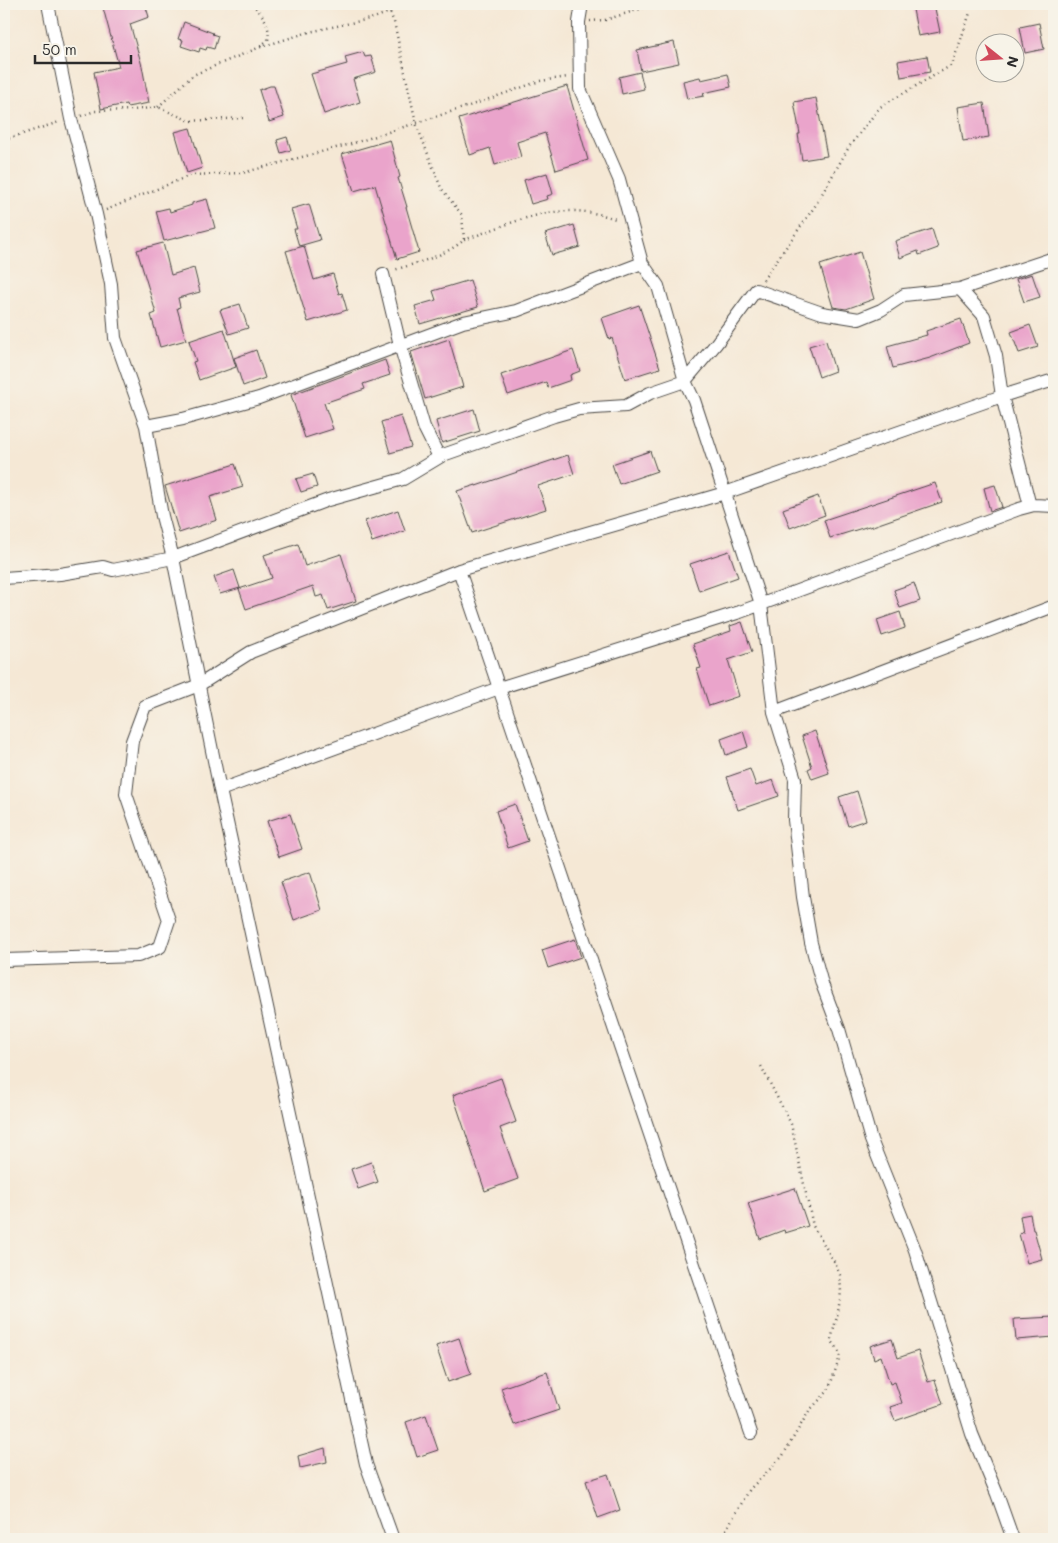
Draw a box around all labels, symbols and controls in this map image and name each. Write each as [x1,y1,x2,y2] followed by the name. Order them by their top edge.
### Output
[35,32,131,64] scale bar
[976,32,1026,82] north arrow
[42,39,77,59] text: 50 m
[1002,54,1024,70] text: N

